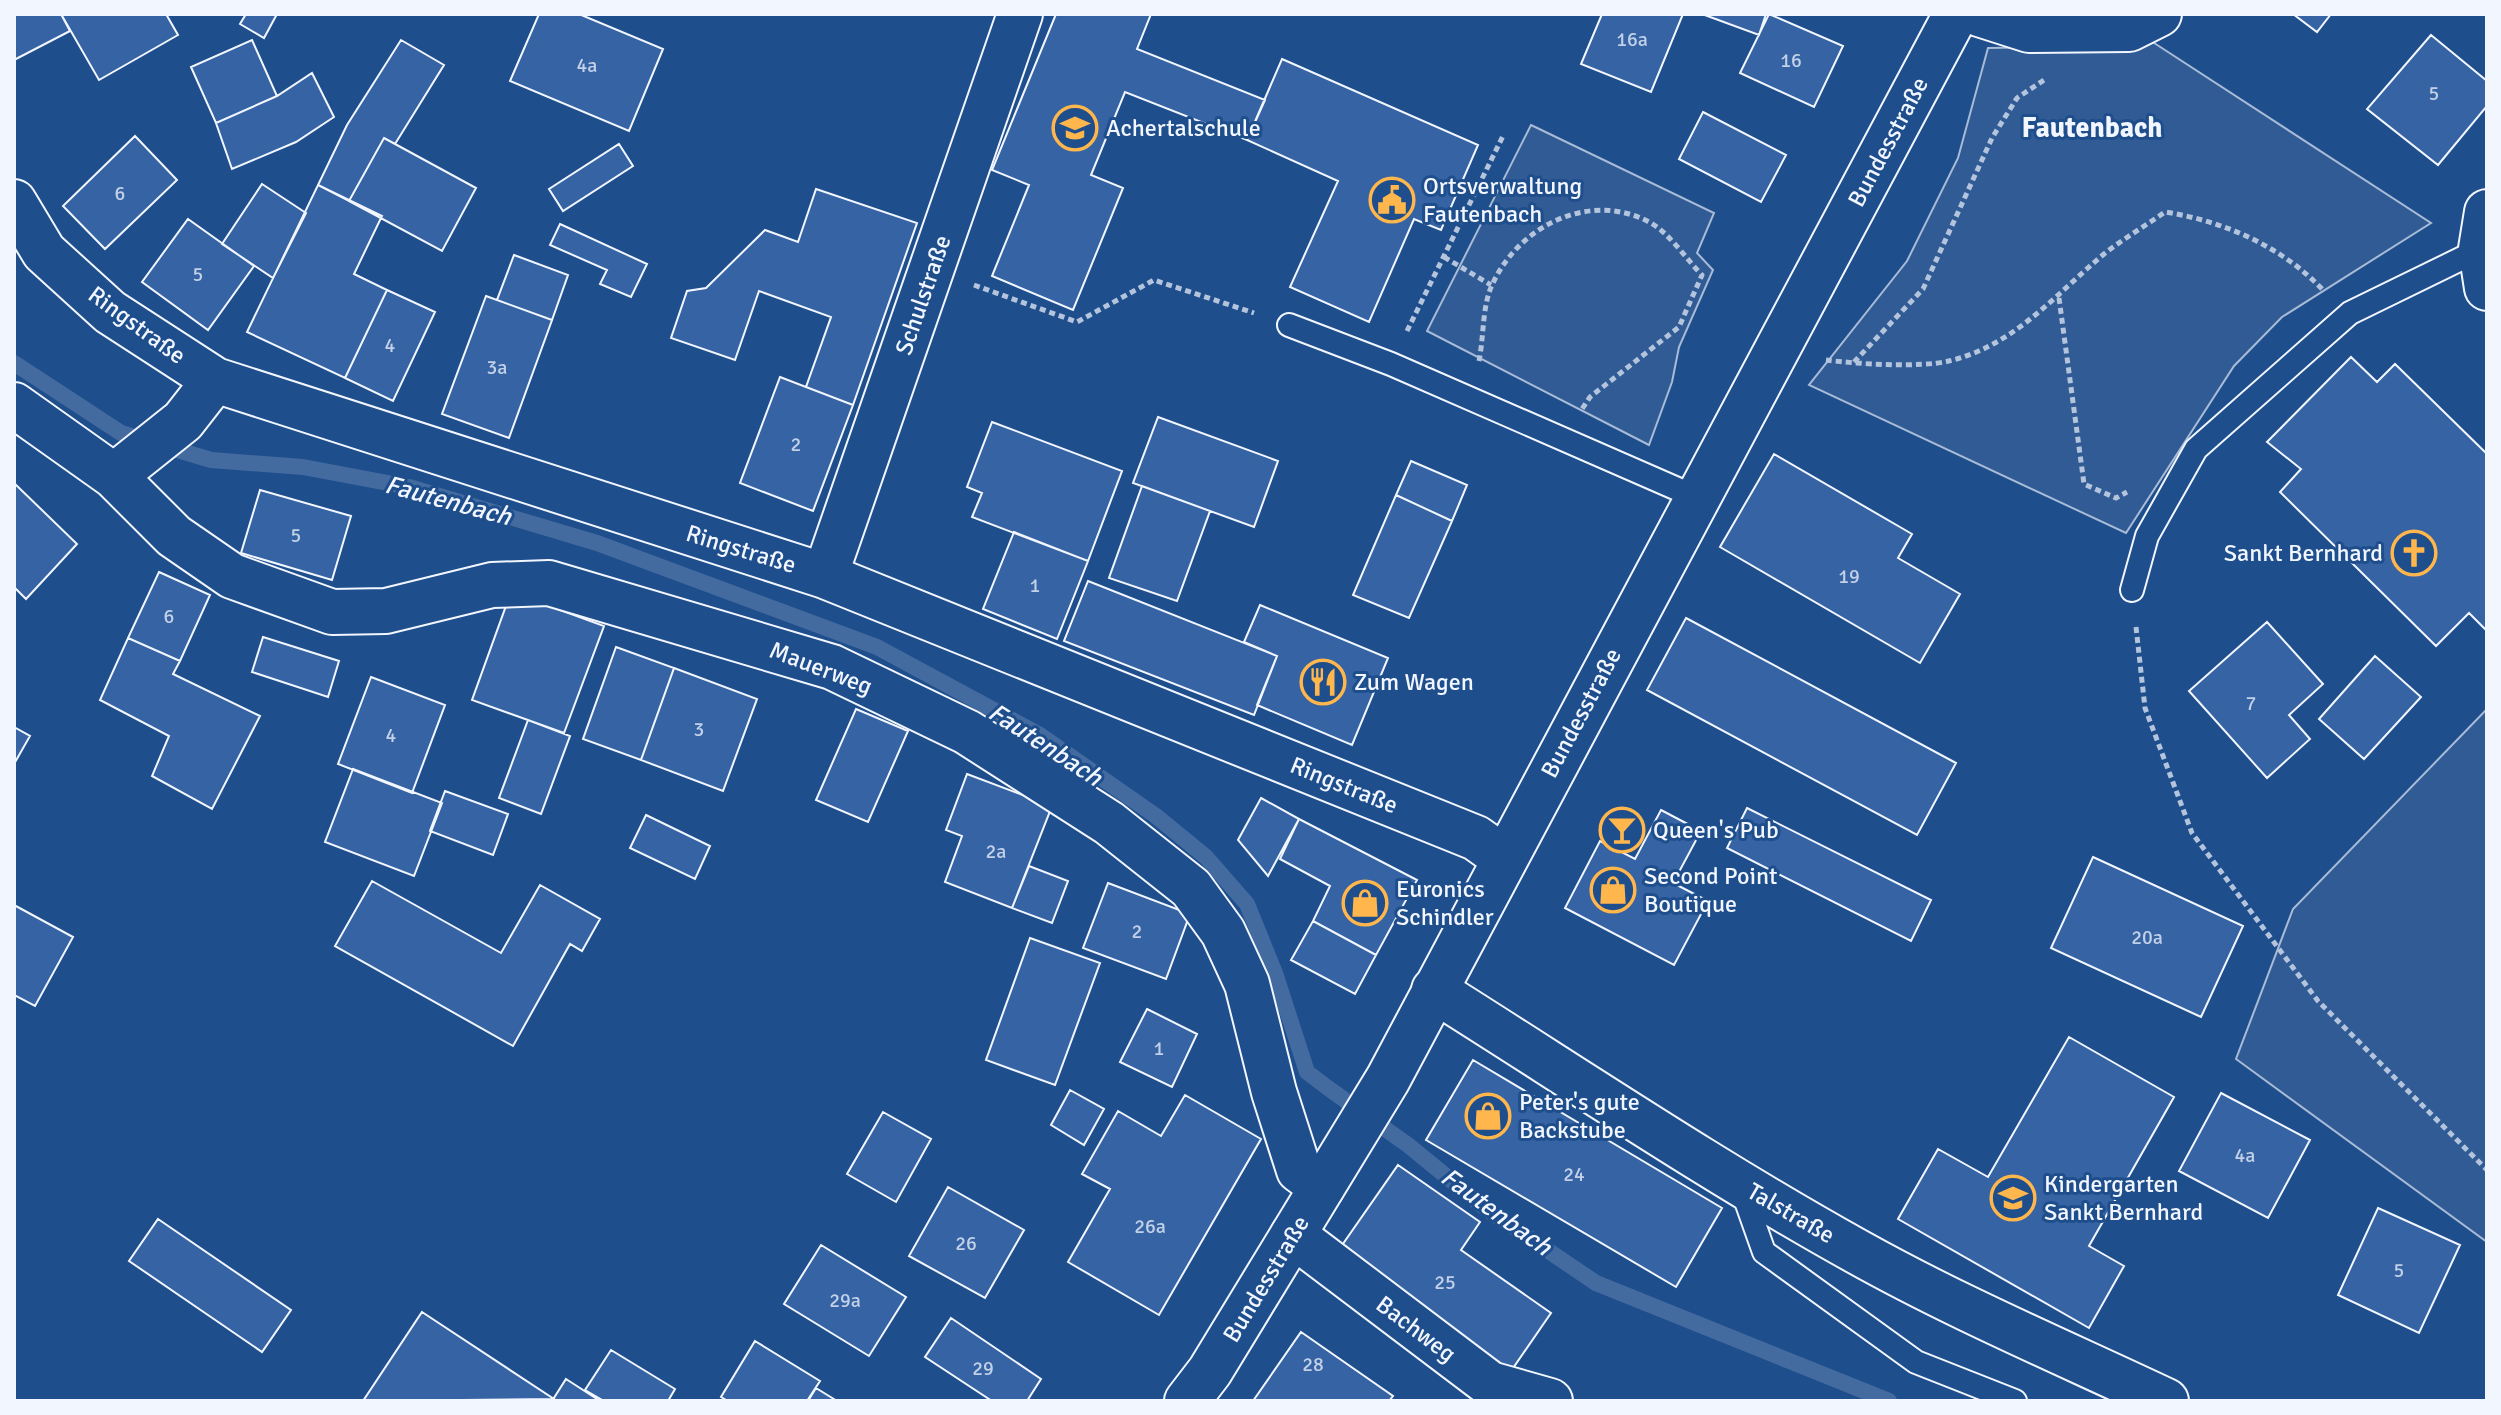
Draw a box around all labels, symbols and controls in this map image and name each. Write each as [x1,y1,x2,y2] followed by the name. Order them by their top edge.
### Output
[1616,27,1648,52] house number: 16a
[1780,48,1802,73] house number: 16
[577,53,597,78] house number: 4a
[1841,72,1935,212] street label: Bundesstraße
[2429,81,2439,106] house number: 5
[1051,104,1099,152] school or university icon: Achertalschule
[2022,111,2162,145] district label: Fautenbach
[1106,113,1261,143] place label: Achertalschule
[1423,171,1582,229] place label: Ortsverwaltung Fautenbach
[1368,176,1416,224] public building icon: Ortsverwaltung Fautenbach
[115,181,125,206] house number: 6
[889,231,957,359] street label: Schulstraße
[193,262,203,287] house number: 5
[82,280,192,370] street label: Ringstraße
[385,333,396,358] house number: 4
[487,355,507,380] house number: 3a
[791,432,801,457] house number: 2
[381,469,515,533] water label: Fautenbach
[682,518,800,580] street label: Ringstraße
[291,523,301,548] house number: 5
[2390,529,2438,577] church icon: Sankt Bernhard
[2224,538,2383,568] place label: Sankt Bernhard
[1838,564,1860,589] house number: 19
[1030,573,1040,598] house number: 1
[164,604,174,629] house number: 6
[765,635,877,701] street label: Mauerweg
[1534,643,1628,783] street label: Bundesstraße
[1299,658,1347,706] restaurant icon: Zum Wagen
[1354,667,1474,697] place label: Zum Wagen
[2246,691,2256,716] house number: 7
[982,696,1109,794] water label: Fautenbach
[694,717,704,742] house number: 3
[386,723,397,748] house number: 4
[1286,750,1402,820] street label: Ringstraße
[1598,806,1646,854] bar icon: Queen's Pub
[1653,815,1779,845] place label: Queen's Pub
[986,839,1006,864] house number: 2a
[1644,861,1778,919] place label: Second Point Boutique
[1589,866,1637,914] shop icon: Second Point Boutique
[1396,874,1494,932] place label: Euronics Schindler
[1341,879,1389,927] shop icon: Euronics Schindler
[1132,919,1142,944] house number: 2
[2131,925,2163,950] house number: 20a
[1154,1036,1164,1061] house number: 1
[1519,1087,1640,1145] place label: Peter's gute Backstube
[1464,1092,1512,1140] shop icon: Peter's gute Backstube
[2235,1143,2255,1168] house number: 4a
[1434,1161,1558,1263] water label: Fautenbach
[1563,1162,1585,1187] house number: 24
[2044,1169,2203,1227] place label: Kindergarten Sankt Bernhard
[1989,1174,2037,1222] school or university icon: Kindergarten Sankt Bernhard
[1742,1176,1840,1250] street label: Talstraße
[1216,1210,1316,1348] street label: Bundesstraße
[1134,1214,1166,1239] house number: 26a
[955,1231,977,1256] house number: 26
[2394,1258,2404,1283] house number: 5
[1434,1270,1456,1295] house number: 25
[829,1288,861,1313] house number: 29a
[1370,1289,1462,1369] street label: Bachweg
[1302,1352,1324,1377] house number: 28
[972,1356,994,1381] house number: 29

